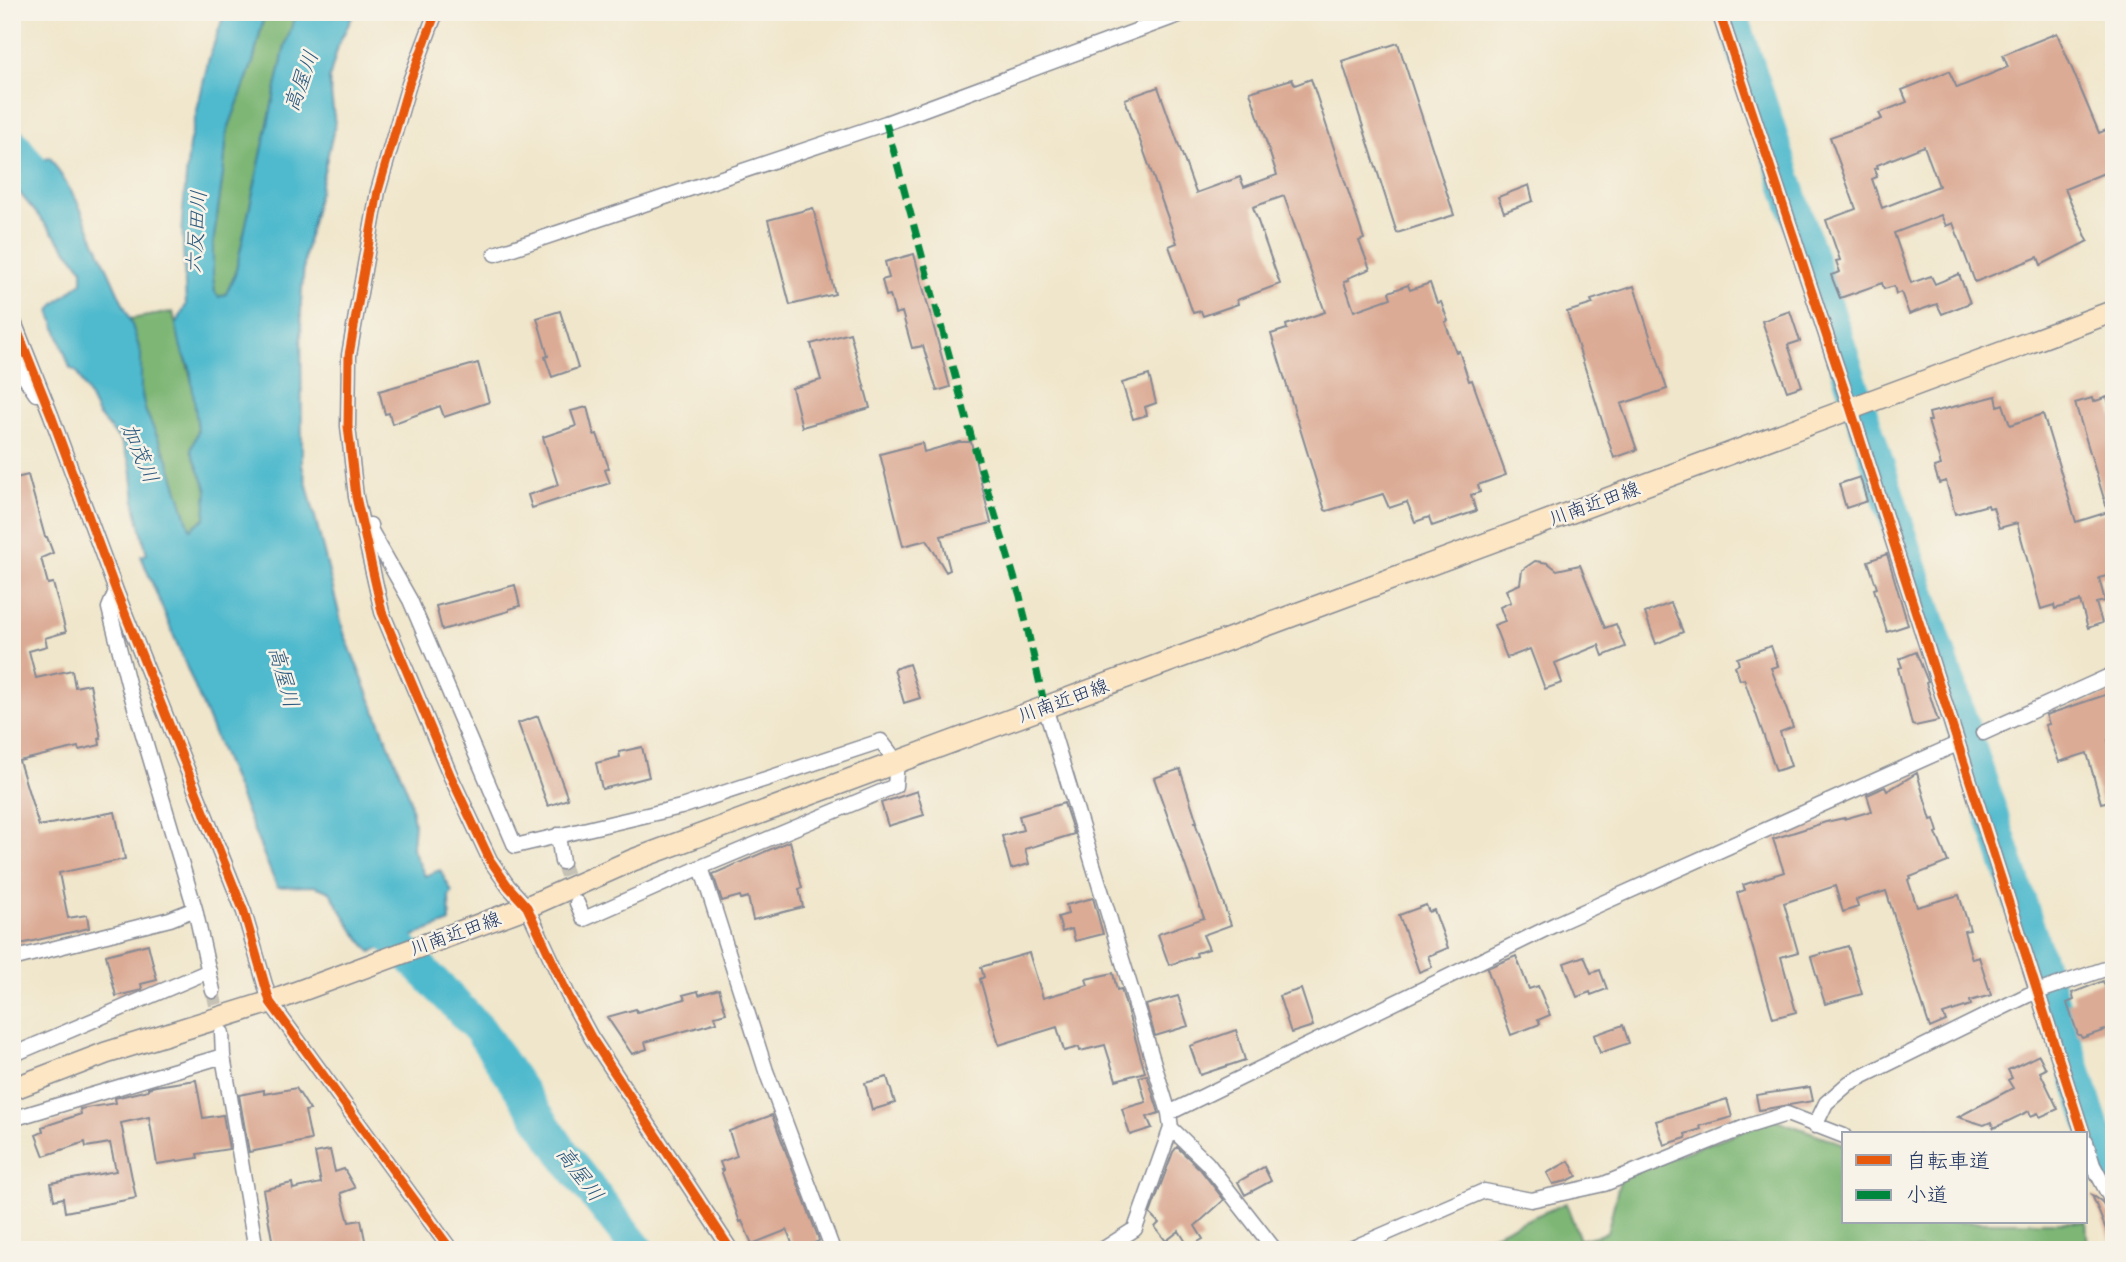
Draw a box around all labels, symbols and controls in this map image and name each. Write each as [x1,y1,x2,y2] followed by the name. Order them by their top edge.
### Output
[277,47,326,116] water label: 高屋川
[179,189,214,275] water label: 六反田川
[114,419,165,488] water label: 加茂川
[1545,475,1644,533] street label: 川南近田線
[261,643,306,711] water label: 高屋川
[1014,672,1113,730] street label: 川南近田線
[406,905,505,963] street label: 川南近田線
[1842,1132,2088,1224] legend
[549,1140,610,1208] water label: 高屋川
[1906,1147,1990,1176] text: 自転車道
[1906,1181,1948,1210] text: 小道

